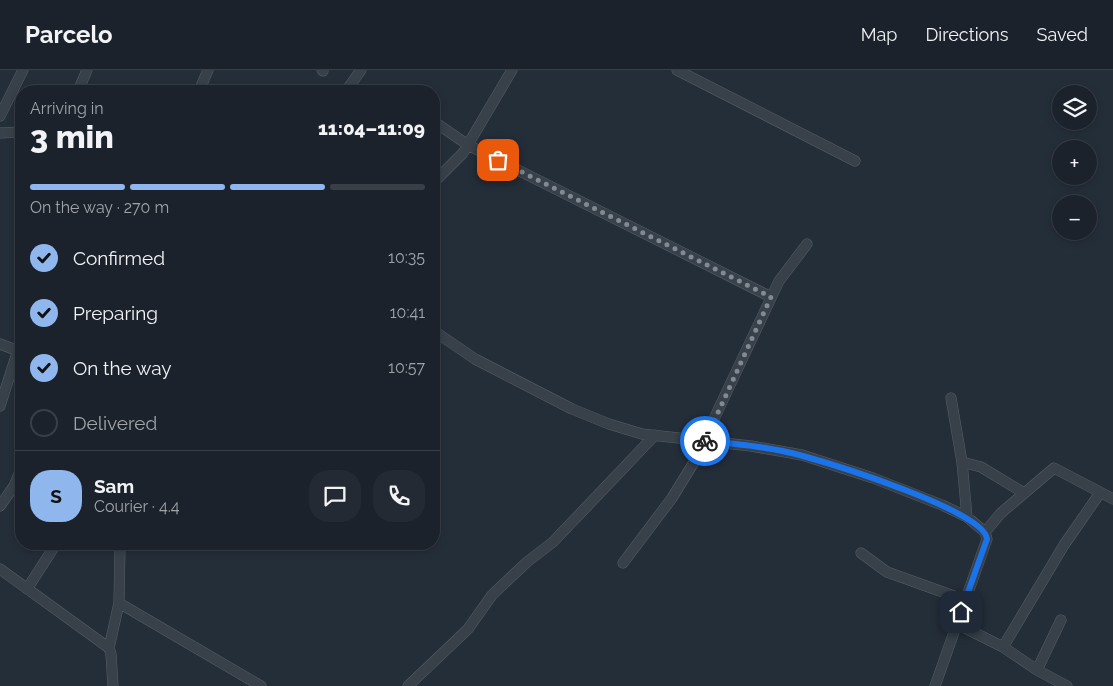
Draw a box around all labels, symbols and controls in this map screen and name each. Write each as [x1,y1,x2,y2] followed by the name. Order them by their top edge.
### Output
[25,20,113,49] text: Parcelo
[861,24,897,45] text: Map
[925,24,1009,45] text: Directions
[1037,24,1088,45] text: Saved
[1052,85,1097,240] map controls
[1052,85,1097,130] button: layers
[30,99,104,118] text: Arriving in
[318,117,425,139] text: 11:04–11:09
[30,118,114,155] text: 3 min
[477,139,519,181] pin
[1052,140,1097,185] button: +
[484,146,512,174] icon: bag
[1052,195,1097,240] button: −
[30,198,169,217] text: On the way · 270 m
[30,244,58,272] icon: check
[73,247,165,269] text: Confirmed
[388,248,425,267] text: 10:35
[30,299,58,327] icon: check
[73,302,158,324] text: Preparing
[390,303,425,322] text: 10:41
[30,354,58,382] icon: check
[73,357,172,379] text: On the way
[388,358,425,377] text: 10:57
[73,412,157,434] text: Delivered
[680,416,730,466] courier
[691,427,719,455] icon: bike
[309,470,361,522] button: chat
[373,470,425,522] button: phone
[94,475,134,497] text: Sam
[50,485,62,507] text: S
[94,497,179,516] text: Courier · 4.4
[940,591,982,633] pin
[947,598,975,626] icon: home

